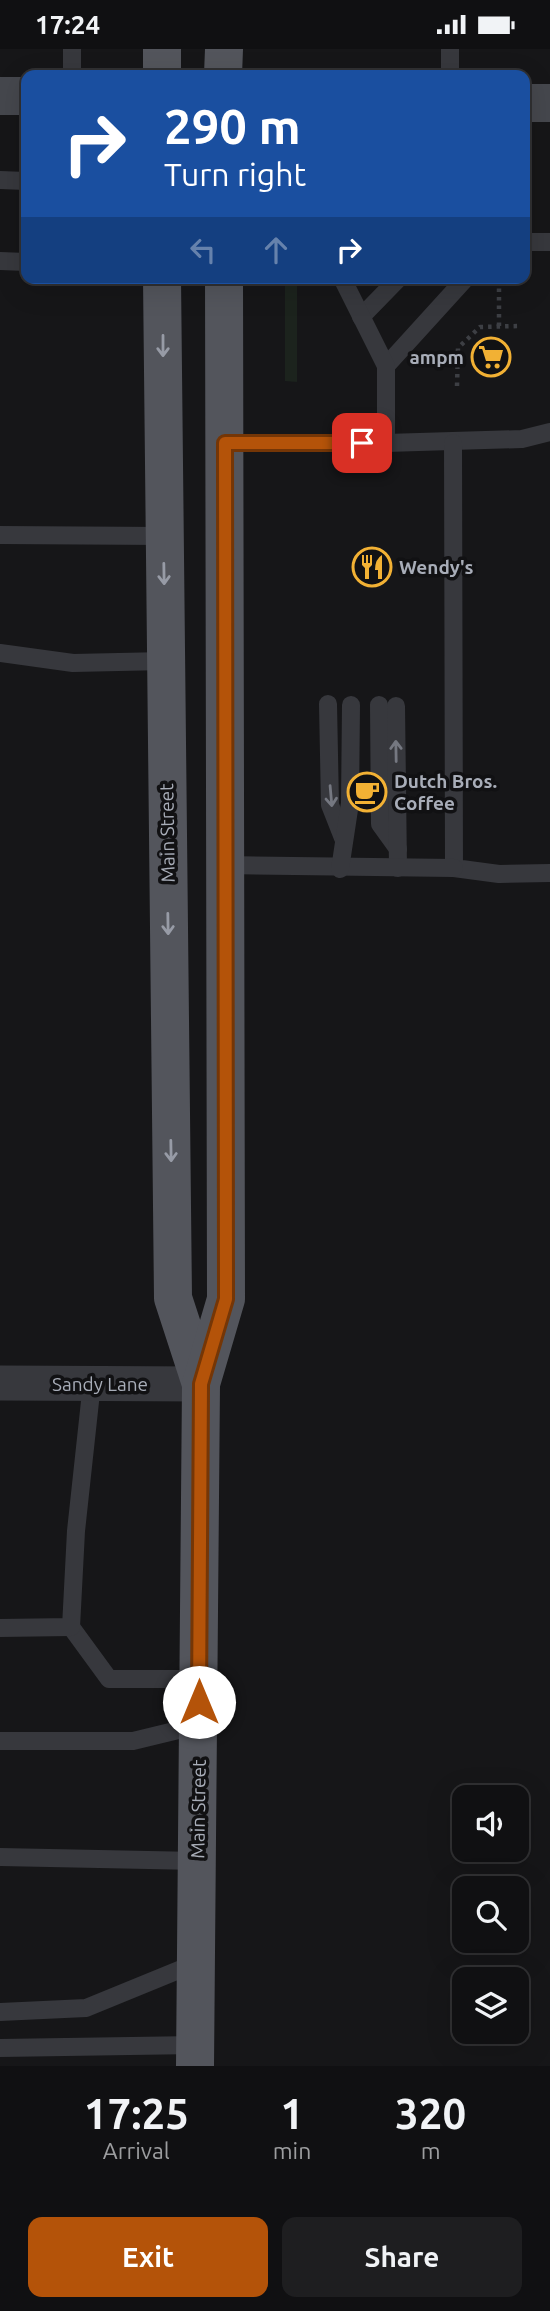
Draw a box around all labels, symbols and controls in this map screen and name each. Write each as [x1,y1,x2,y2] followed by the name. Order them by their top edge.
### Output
[35,10,100,39] text: 17:24
[49,98,140,189] icon: right
[164,98,301,153] text: 290 m
[164,156,306,192] text: Turn right
[184,231,222,269] icon: left
[257,231,295,269] icon: ahead
[330,231,368,269] icon: right
[156,335,170,358] one-way arrow
[470,336,512,378] supermarket icon: ampm
[410,346,464,368] place label: ampm
[332,413,392,473] pin
[343,424,381,462] icon: arrive
[351,546,393,588] restaurant icon: Wendy's
[399,556,474,578] place label: Wendy's
[157,562,171,585] one-way arrow
[390,740,403,763] one-way arrow
[394,770,497,814] place label: Dutch Bros. Coffee
[346,771,388,813] cafe icon: Dutch Bros. Coffee
[155,783,179,883] street label: Main Street
[325,784,338,807] one-way arrow
[162,912,175,935] one-way arrow
[165,1140,178,1163] one-way arrow
[52,1373,148,1395] street label: Sandy Lane
[162,1665,236,1739] position arrow
[186,1759,210,1859] street label: Main Street
[452,1785,529,2044] map controls
[452,1785,529,1862] button: sound
[452,1876,529,1953] button: search
[452,1967,529,2044] button: layers
[84,2090,189,2137] text: 17:25
[280,2090,304,2137] text: 1
[395,2090,466,2137] text: 320
[103,2138,170,2163] text: Arrival
[273,2138,311,2163] text: min
[421,2138,441,2163] text: m
[28,2217,268,2297] button: Exit
[282,2217,522,2297] button: Share

